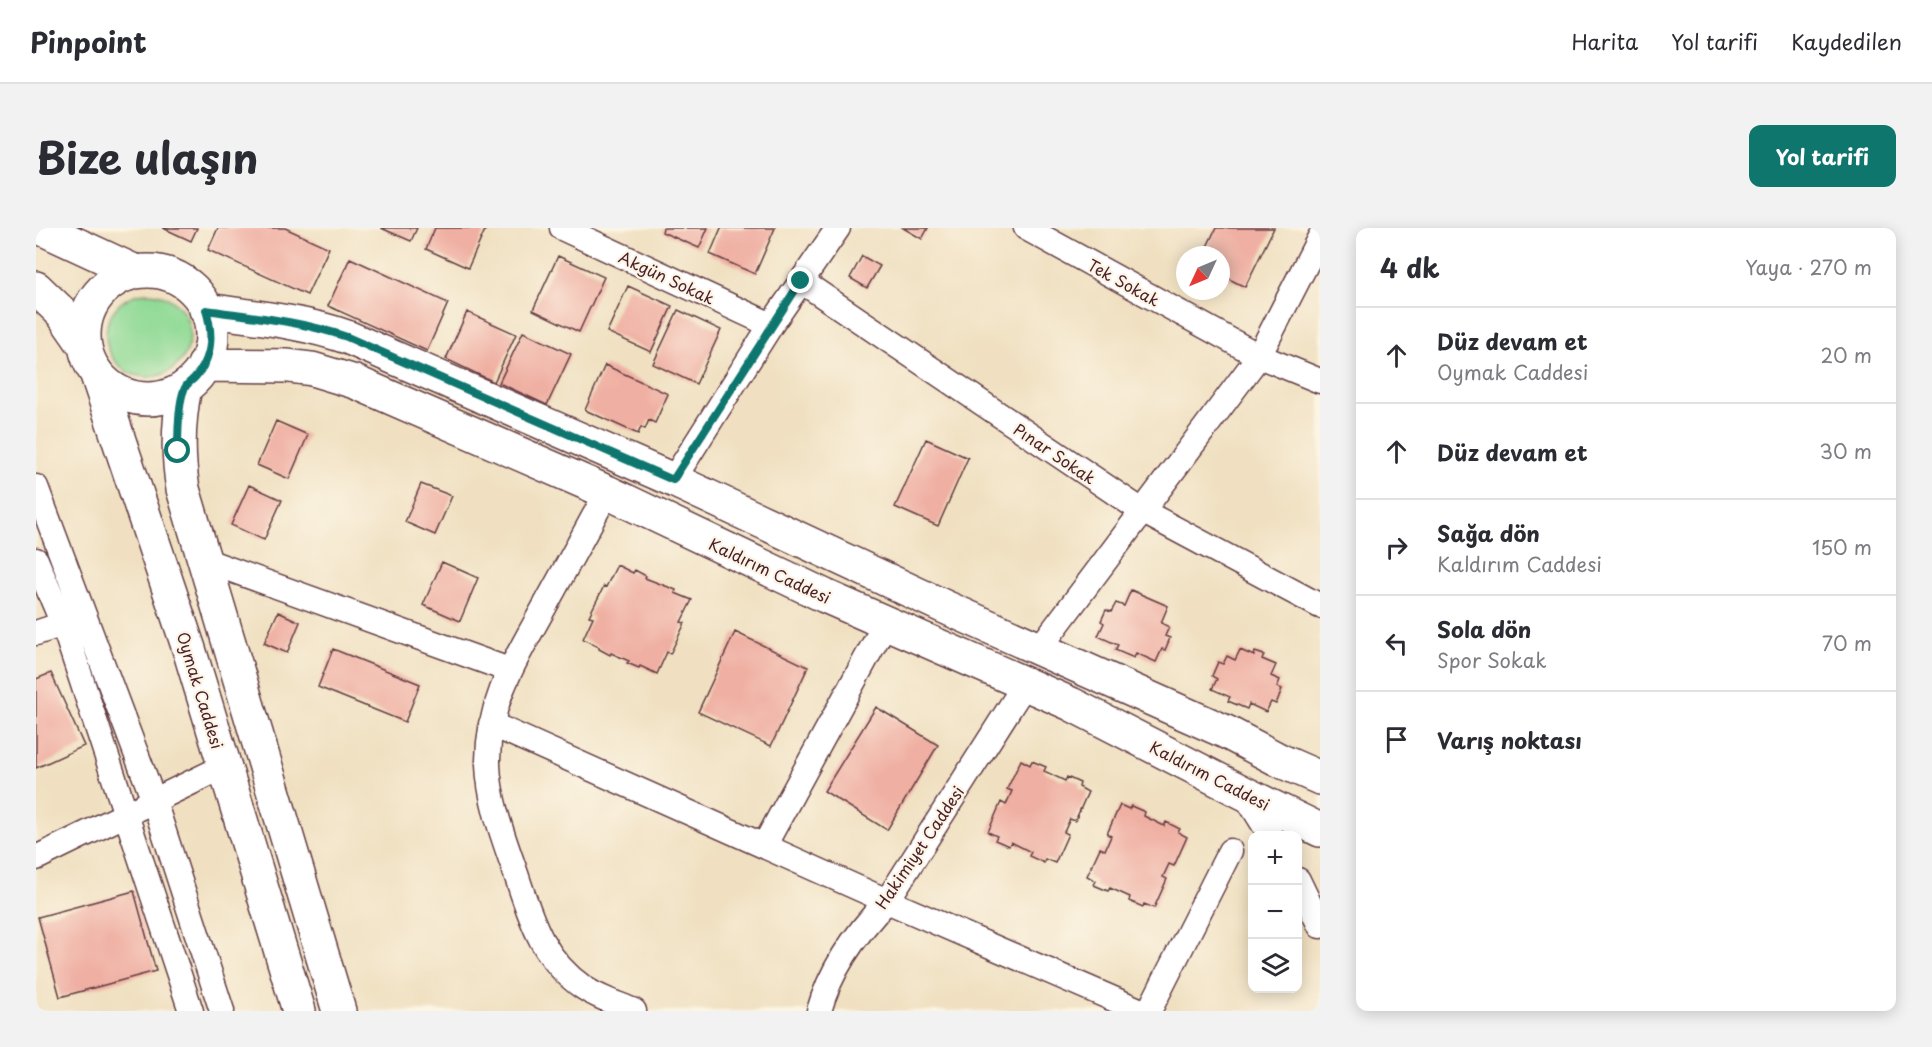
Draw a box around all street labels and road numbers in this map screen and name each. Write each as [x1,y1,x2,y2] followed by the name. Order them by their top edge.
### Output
[615,244,719,310] street label: Akgün Sokak
[1084,252,1164,312] street label: Tek Sokak
[1009,417,1101,489] street label: Pınar Sokak
[705,531,835,609] street label: Kaldırım Caddesi
[172,629,230,751] street label: Oymak Caddesi
[1146,734,1274,816] street label: Kaldırım Caddesi
[869,781,969,913] street label: Hakimiyet Caddesi

